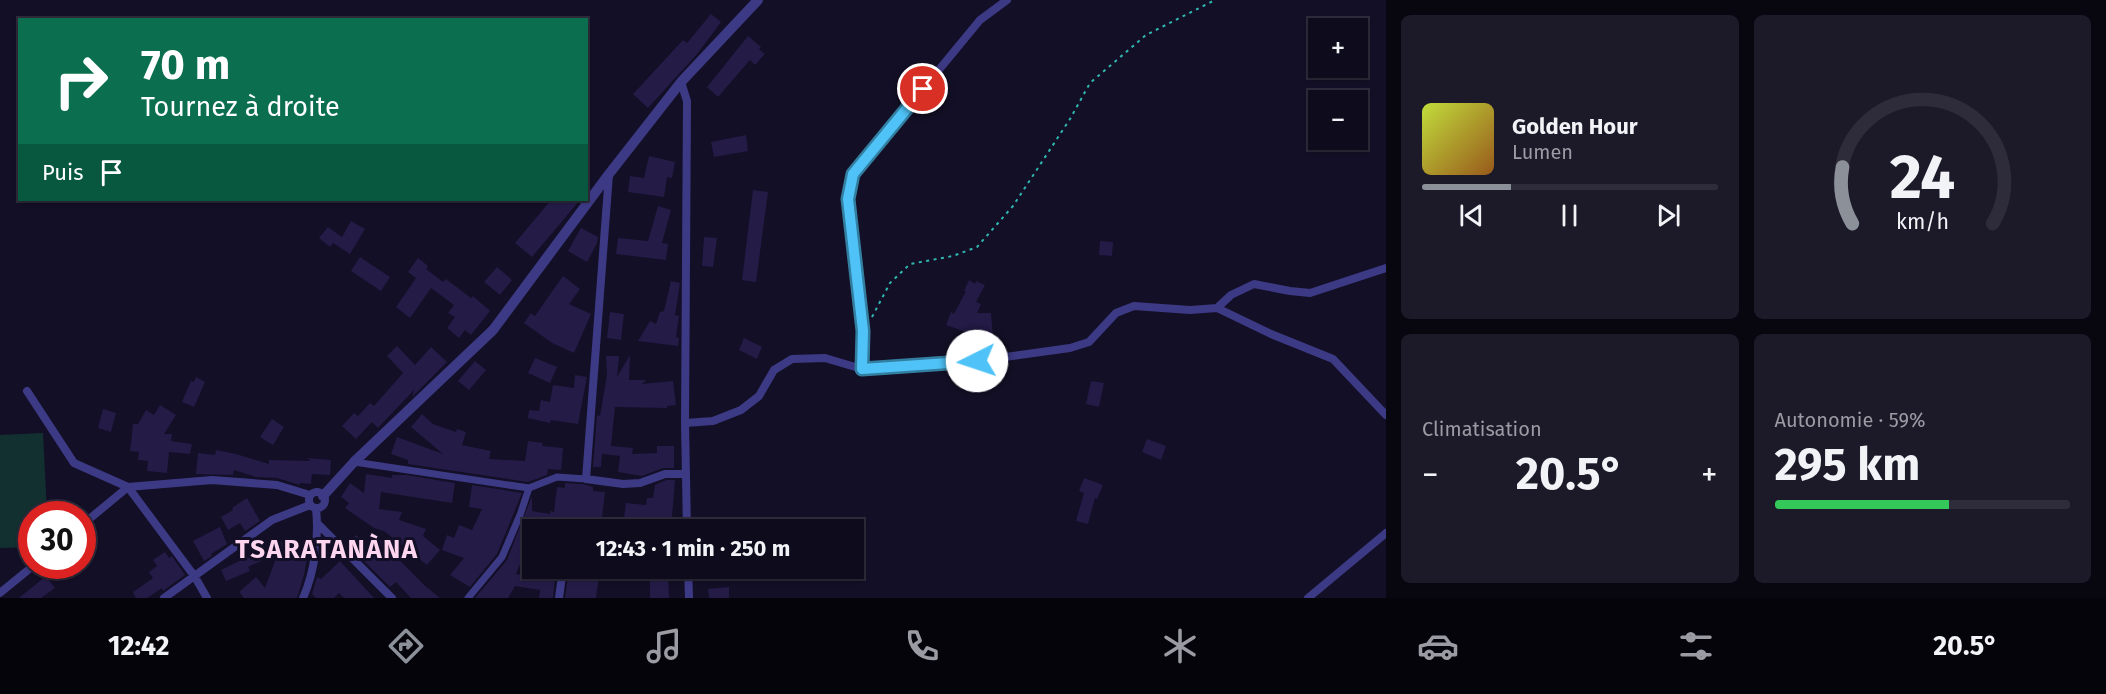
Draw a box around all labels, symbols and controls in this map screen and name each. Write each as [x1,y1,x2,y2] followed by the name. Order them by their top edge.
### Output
[1308,18,1368,150] map controls
[1308,18,1368,78] button: +
[141,40,230,90] text: 70 m
[42,42,120,120] icon: right
[897,63,948,114] pin
[906,72,939,105] icon: arrive
[1308,90,1368,150] button: −
[141,91,340,123] text: Tournez à droite
[1512,113,1638,140] text: Golden Hour
[1512,140,1573,164] text: Lumen
[1889,140,1955,215] text: 24
[95,156,128,189] icon: arrive
[42,159,83,186] text: Puis
[1455,199,1488,232] icon: previous
[1553,199,1586,232] icon: pause
[1652,199,1685,232] icon: next
[1896,210,1949,236] text: km/h
[945,329,1009,393] position arrow
[1775,408,1925,432] text: Autonomie · 59%
[1422,417,1542,441] text: Climatisation
[1775,438,1920,492] text: 295 km
[1516,447,1624,501] text: 20.5°
[1422,455,1439,495] text: −
[1701,455,1718,495] text: +
[18,501,96,579] speed limit sign: 30
[235,533,419,565] district label: TSARATANÀNA
[596,535,790,562] text: 12:43 · 1 min · 250 m
[385,625,427,667] icon: directions
[643,625,685,667] icon: music
[901,625,943,667] icon: phone
[1159,625,1201,667] icon: climate
[1417,625,1459,667] icon: car
[1675,625,1717,667] icon: filters
[108,630,169,662] text: 12:42
[1933,630,1998,662] text: 20.5°

